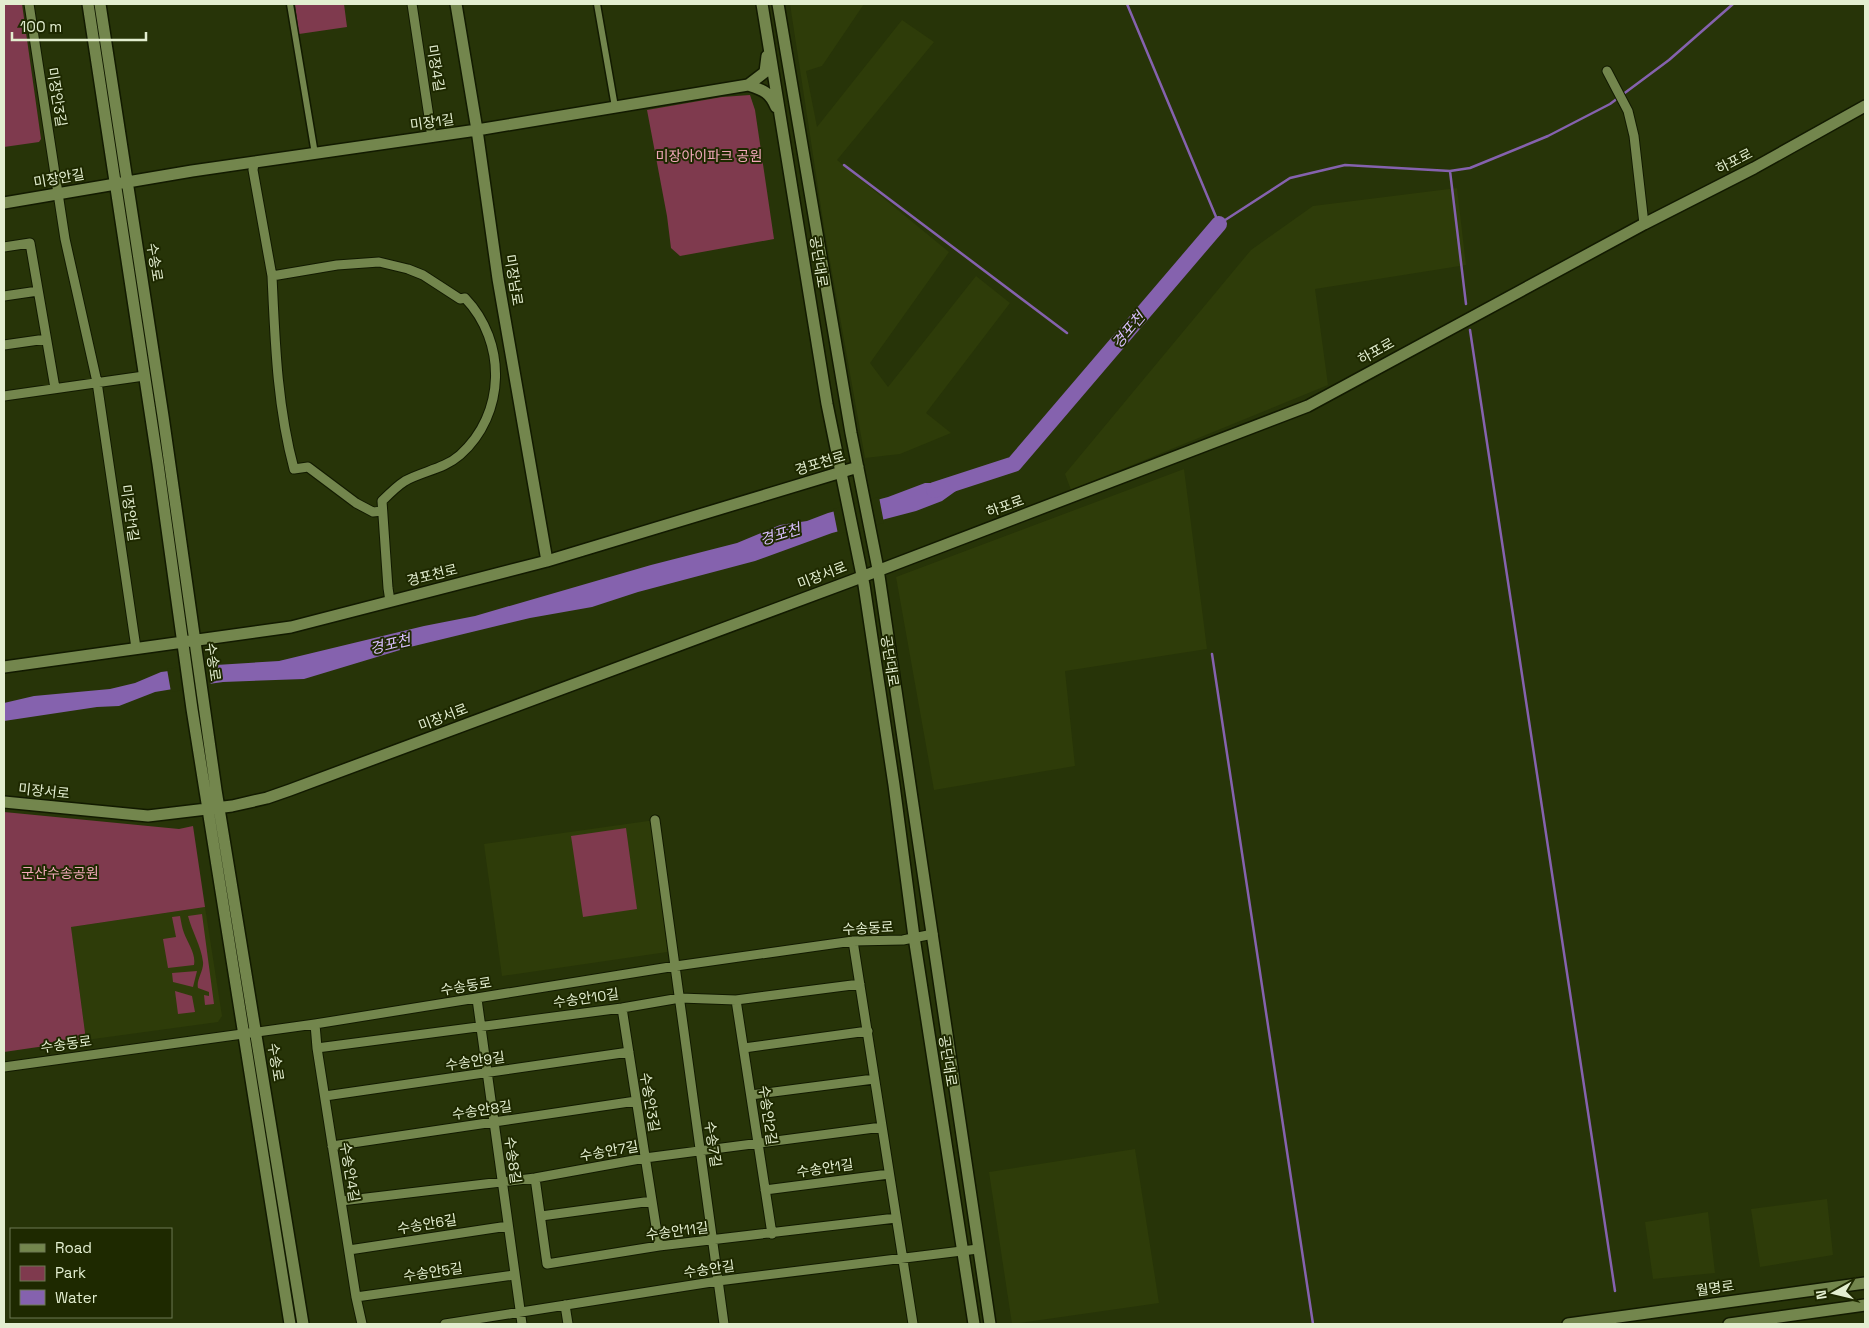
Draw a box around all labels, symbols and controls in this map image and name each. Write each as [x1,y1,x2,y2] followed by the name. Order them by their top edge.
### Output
[12,10,146,42] scale bar
[20,17,62,36] text: 100 m
[423,43,449,93] street label: 미장4길
[43,66,71,128] street label: 미장안3길
[409,110,455,134] street label: 미장1길
[1713,144,1755,178] street label: 하포로
[656,147,762,165] park label: 미장아이파크 공원
[32,165,86,191] street label: 미장안길
[806,235,832,289] street label: 공단대로
[143,242,167,283] street label: 수송로
[501,253,527,307] street label: 미장남로
[1107,306,1150,352] water label: 경포천
[1355,334,1397,368] street label: 하포로
[793,447,847,479] street label: 경포천로
[117,483,143,543] street label: 미장안1길
[984,491,1026,521] street label: 하포로
[757,518,805,549] water label: 경포천
[795,557,849,593] street label: 미장서로
[405,560,459,590] street label: 경포천로
[368,629,415,658] water label: 경포천
[877,634,903,688] street label: 공단대로
[201,642,225,683] street label: 수송로
[416,699,470,735] street label: 미장서로
[17,779,71,803] street label: 미장서로
[21,864,99,882] park label: 군산수송공원
[842,918,894,938] street label: 수송동로
[439,973,493,999] street label: 수송동로
[552,984,620,1012] street label: 수송안10길
[39,1031,93,1056] street label: 수송동로
[935,1034,961,1088] street label: 공단대로
[264,1042,288,1083] street label: 수송로
[444,1048,506,1074] street label: 수송안9길
[636,1071,664,1133] street label: 수송안3길
[755,1084,781,1146] street label: 수송안2길
[451,1097,513,1123] street label: 수송안8길
[701,1120,725,1168] street label: 수송7길
[501,1135,525,1185] street label: 수송8길
[578,1137,640,1165] street label: 수송안7길
[336,1141,364,1203] street label: 수송안4길
[795,1155,855,1181] street label: 수송안1길
[396,1210,458,1238] street label: 수송안6길
[645,1218,709,1244] street label: 수송안11길
[10,1228,172,1318] legend
[55,1238,92,1257] text: Road
[682,1257,736,1281] street label: 수송안길
[402,1259,464,1285] street label: 수송안5길
[55,1263,86,1282] text: Park
[1809,1268,1859,1318] north arrow
[1695,1276,1736,1300] street label: 월명로
[55,1288,98,1307] text: Water
[1812,1289,1831,1301] text: N

